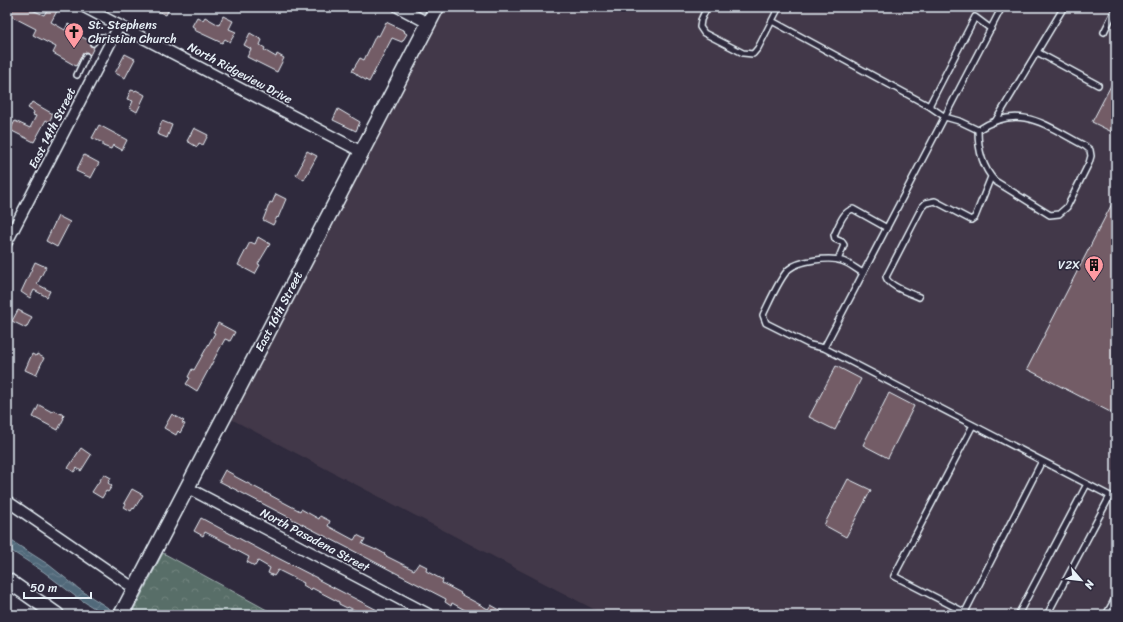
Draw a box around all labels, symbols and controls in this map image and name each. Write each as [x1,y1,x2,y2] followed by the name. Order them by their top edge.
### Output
[88,14,177,50] place label: St. Stephens Christian Church
[63,21,85,49] church icon: St. Stephens Christian Church
[183,36,297,110] street label: North Ridgeview Drive
[22,83,82,173] street label: East 14th Street
[1058,254,1080,276] place label: V2X
[1083,254,1105,282] building icon: V2X
[249,267,309,356] street label: East 16th Street
[256,502,375,579] street label: North Pasadena Street
[1061,560,1101,600] north arrow
[24,574,91,600] scale bar
[1079,576,1100,593] text: N
[30,577,57,599] text: 50 m

